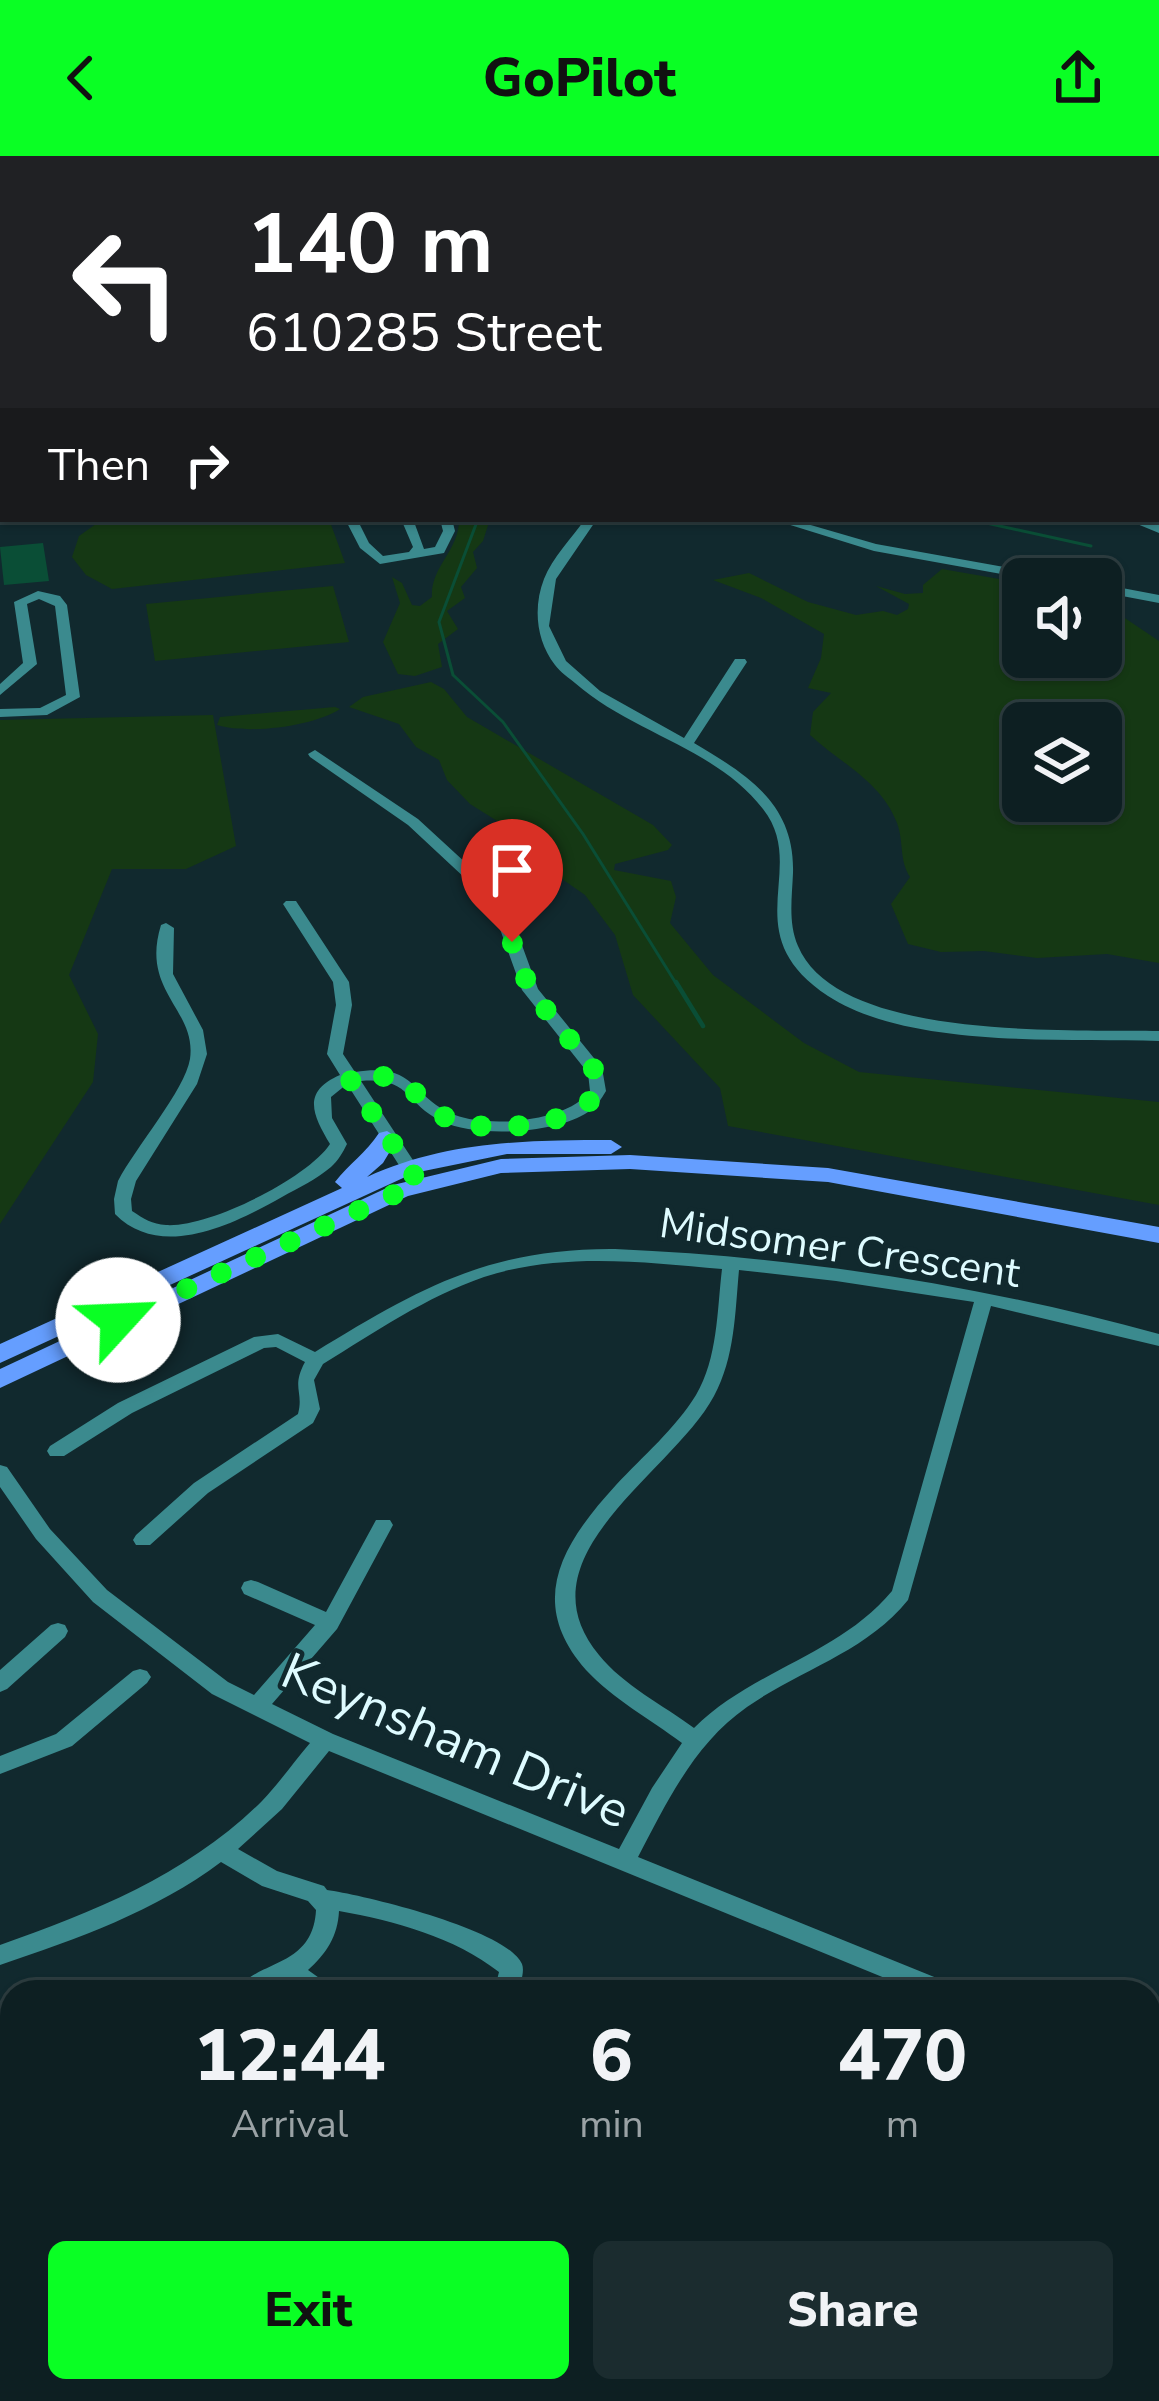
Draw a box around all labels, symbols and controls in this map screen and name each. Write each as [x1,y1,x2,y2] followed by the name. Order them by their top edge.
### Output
[483,41,676,115] text: GoPilot
[48,45,114,111] icon: back
[1045,45,1111,111] icon: share
[246,187,494,302] text: 140 m
[48,204,204,360] icon: left
[246,296,602,370] text: 610285 Street
[174,432,240,498] icon: right
[48,435,150,496] text: Then
[1002,558,1122,822] map controls
[1002,558,1122,678] button: sound
[1002,702,1122,822] button: layers
[461,819,563,942] pin
[479,837,545,903] icon: arrive
[656,1195,1024,1302] street label: Midsomer Crescent
[55,1257,181,1383] position arrow
[271,1636,640,1846] street label: Keynsham Drive
[194,2007,385,2105] text: 12:44
[590,2007,633,2105] text: 6
[838,2007,967,2105] text: 470
[231,2098,348,2151] text: Arrival
[579,2098,644,2151] text: min
[886,2098,919,2151] text: m
[48,2241,569,2379] button: Exit
[593,2241,1113,2379] button: Share

